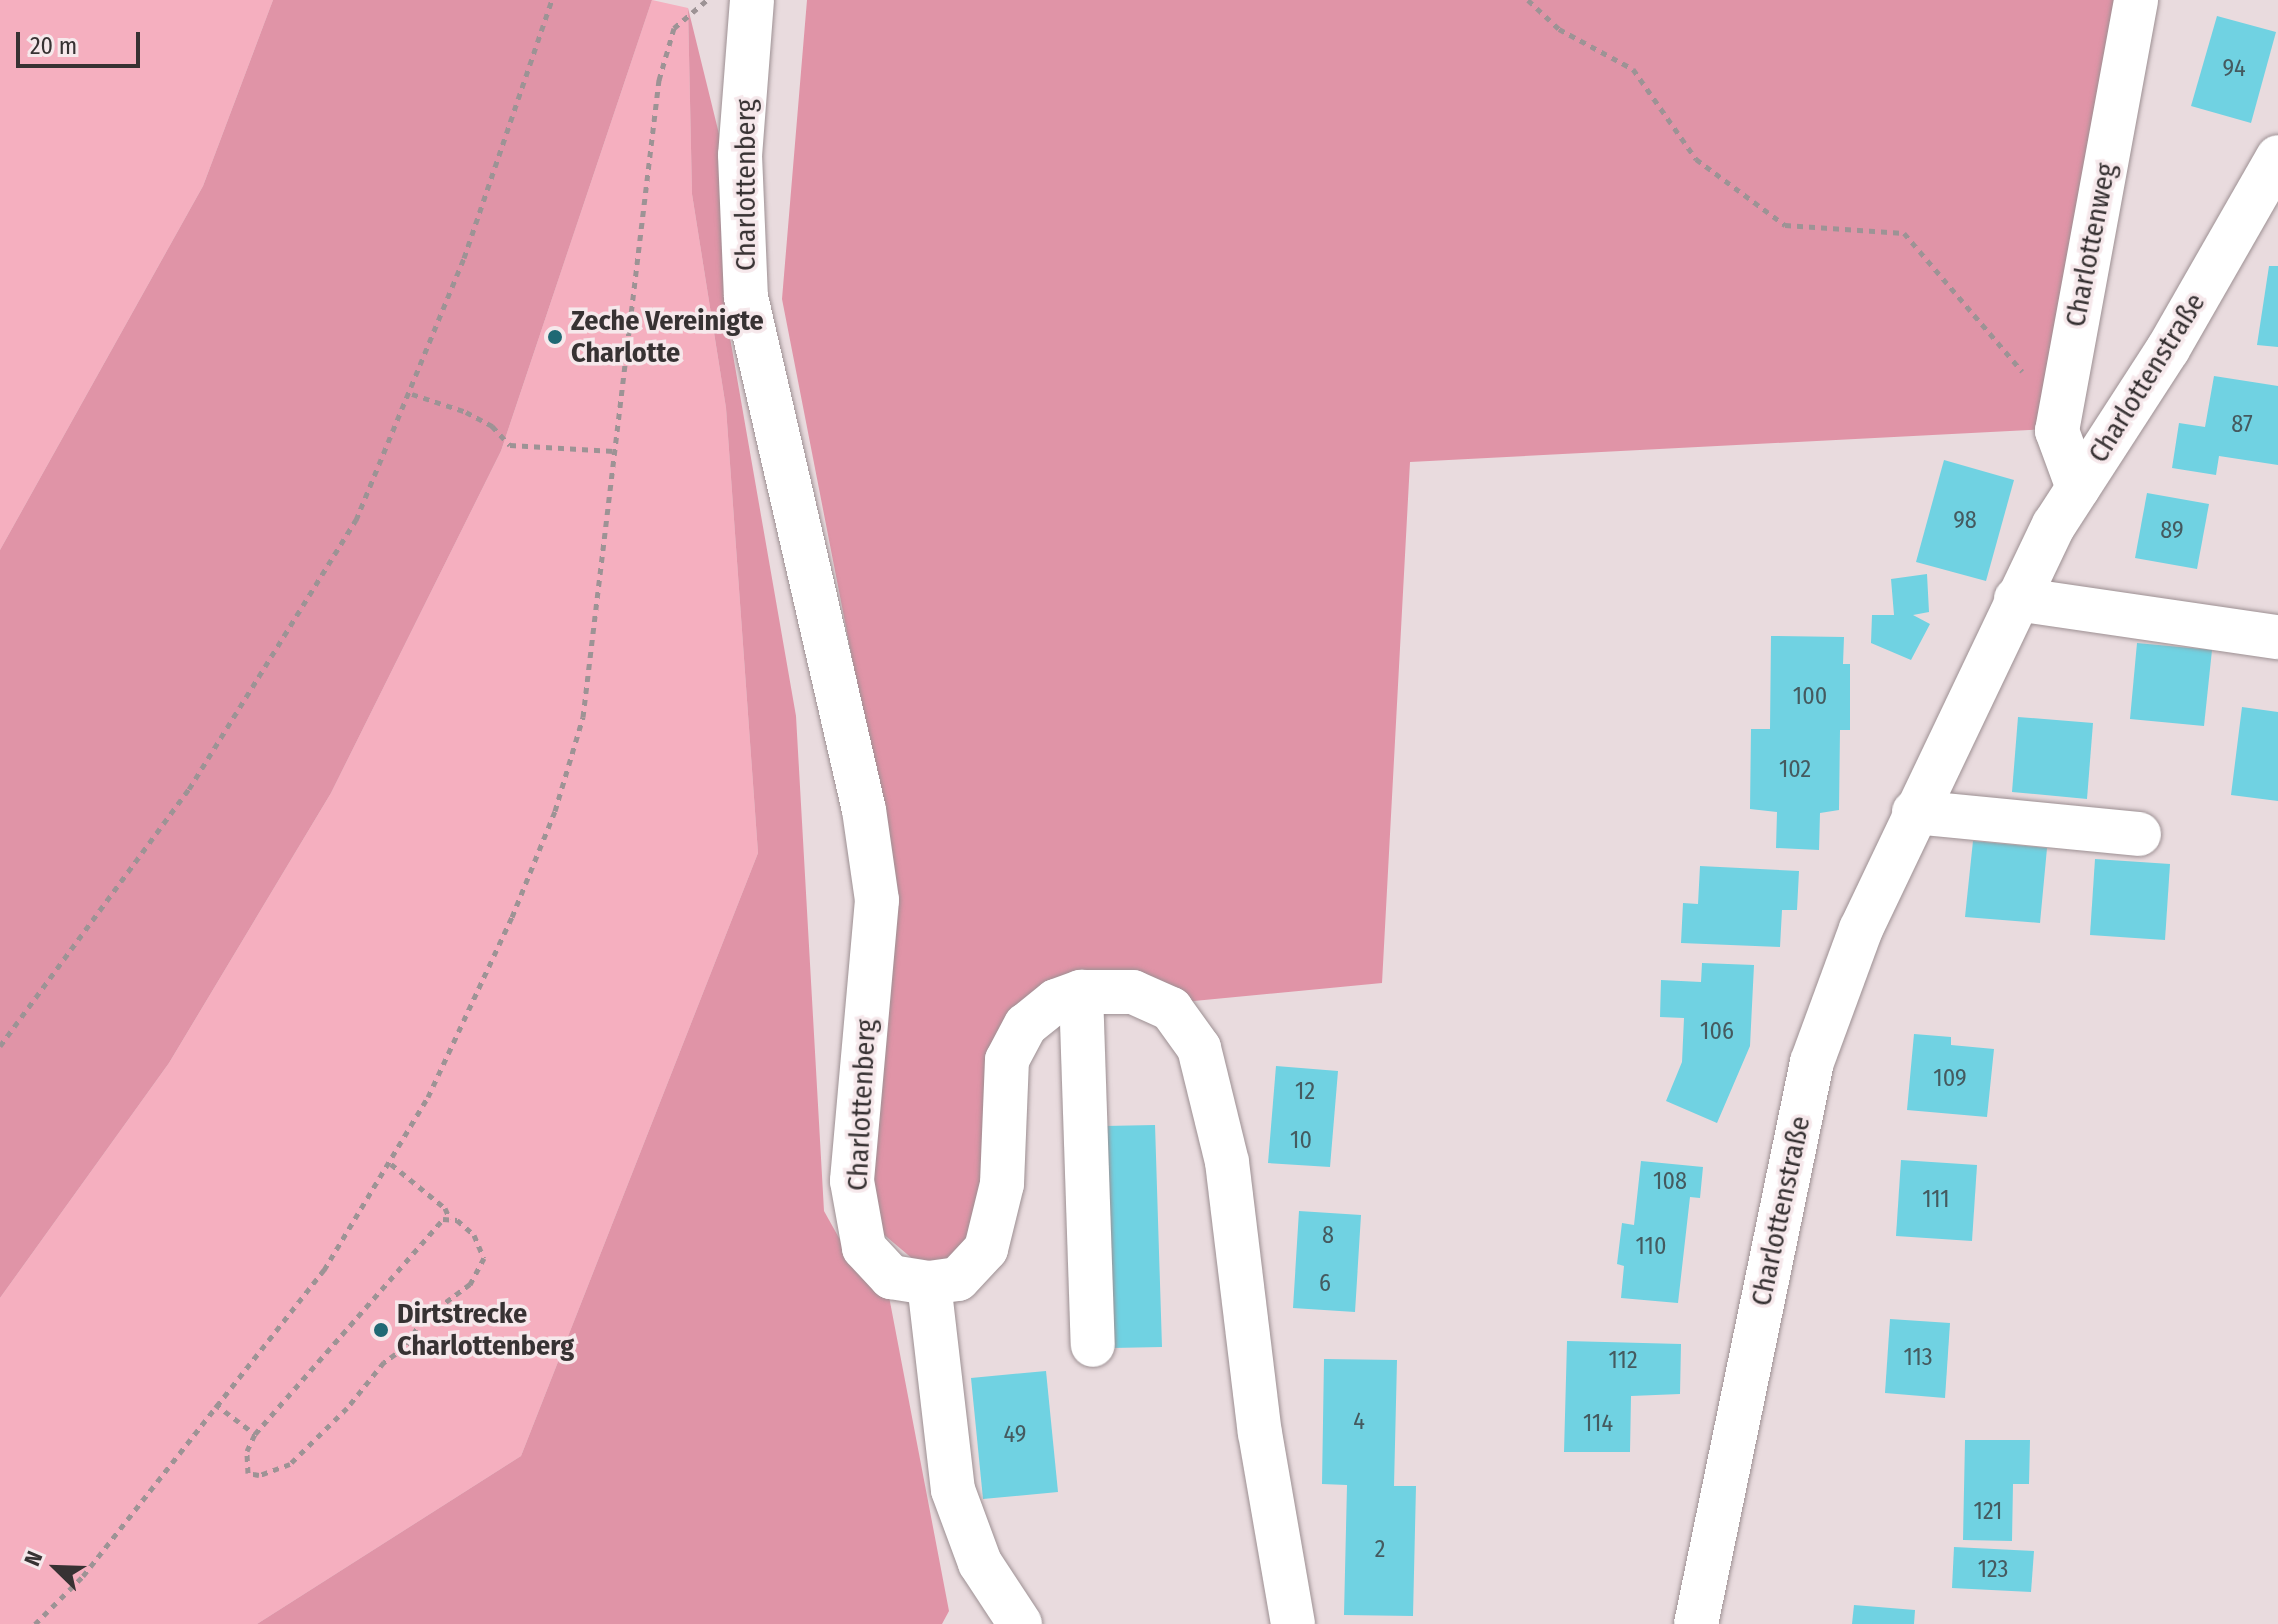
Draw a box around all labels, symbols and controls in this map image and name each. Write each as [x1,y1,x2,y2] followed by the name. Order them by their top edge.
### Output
[20,16,144,66] scale bar
[30,32,77,60] text: 20 m
[2222,55,2246,83] house number: 94
[729,99,763,271] street label: Charlottenberg
[2059,160,2123,330] street label: Charlottenweg
[2082,287,2212,469] street label: Charlottenstraße
[571,304,764,370] place label: Zeche Vereinigte Charlotte
[546,328,564,346] marker: Zeche Vereinigte Charlotte
[2231,411,2253,439] house number: 87
[1953,507,1977,535] house number: 98
[2160,517,2184,545] house number: 89
[1793,683,1827,711] house number: 100
[1779,756,1811,784] house number: 102
[841,1018,883,1192] street label: Charlottenberg
[1700,1018,1734,1046] house number: 106
[1933,1065,1967,1093] house number: 109
[1295,1078,1315,1106] house number: 12
[1744,1113,1818,1309] street label: Charlottenstraße
[1290,1127,1312,1155] house number: 10
[1653,1168,1687,1196] house number: 108
[1922,1186,1950,1214] house number: 111
[1322,1222,1334,1250] house number: 8
[1636,1233,1666,1261] house number: 110
[1319,1270,1331,1298] house number: 6
[397,1297,574,1363] place label: Dirtstrecke Charlottenberg
[372,1321,390,1339] marker: Dirtstrecke Charlottenberg
[1903,1344,1933,1372] house number: 113
[1609,1347,1637,1375] house number: 112
[1353,1408,1365,1436] house number: 4
[1583,1410,1613,1438] house number: 114
[1004,1421,1026,1449] house number: 49
[1974,1498,2002,1526] house number: 121
[16,1528,96,1608] north arrow
[1375,1536,1385,1564] house number: 2
[18,1547,48,1570] text: N
[1978,1556,2008,1584] house number: 123

